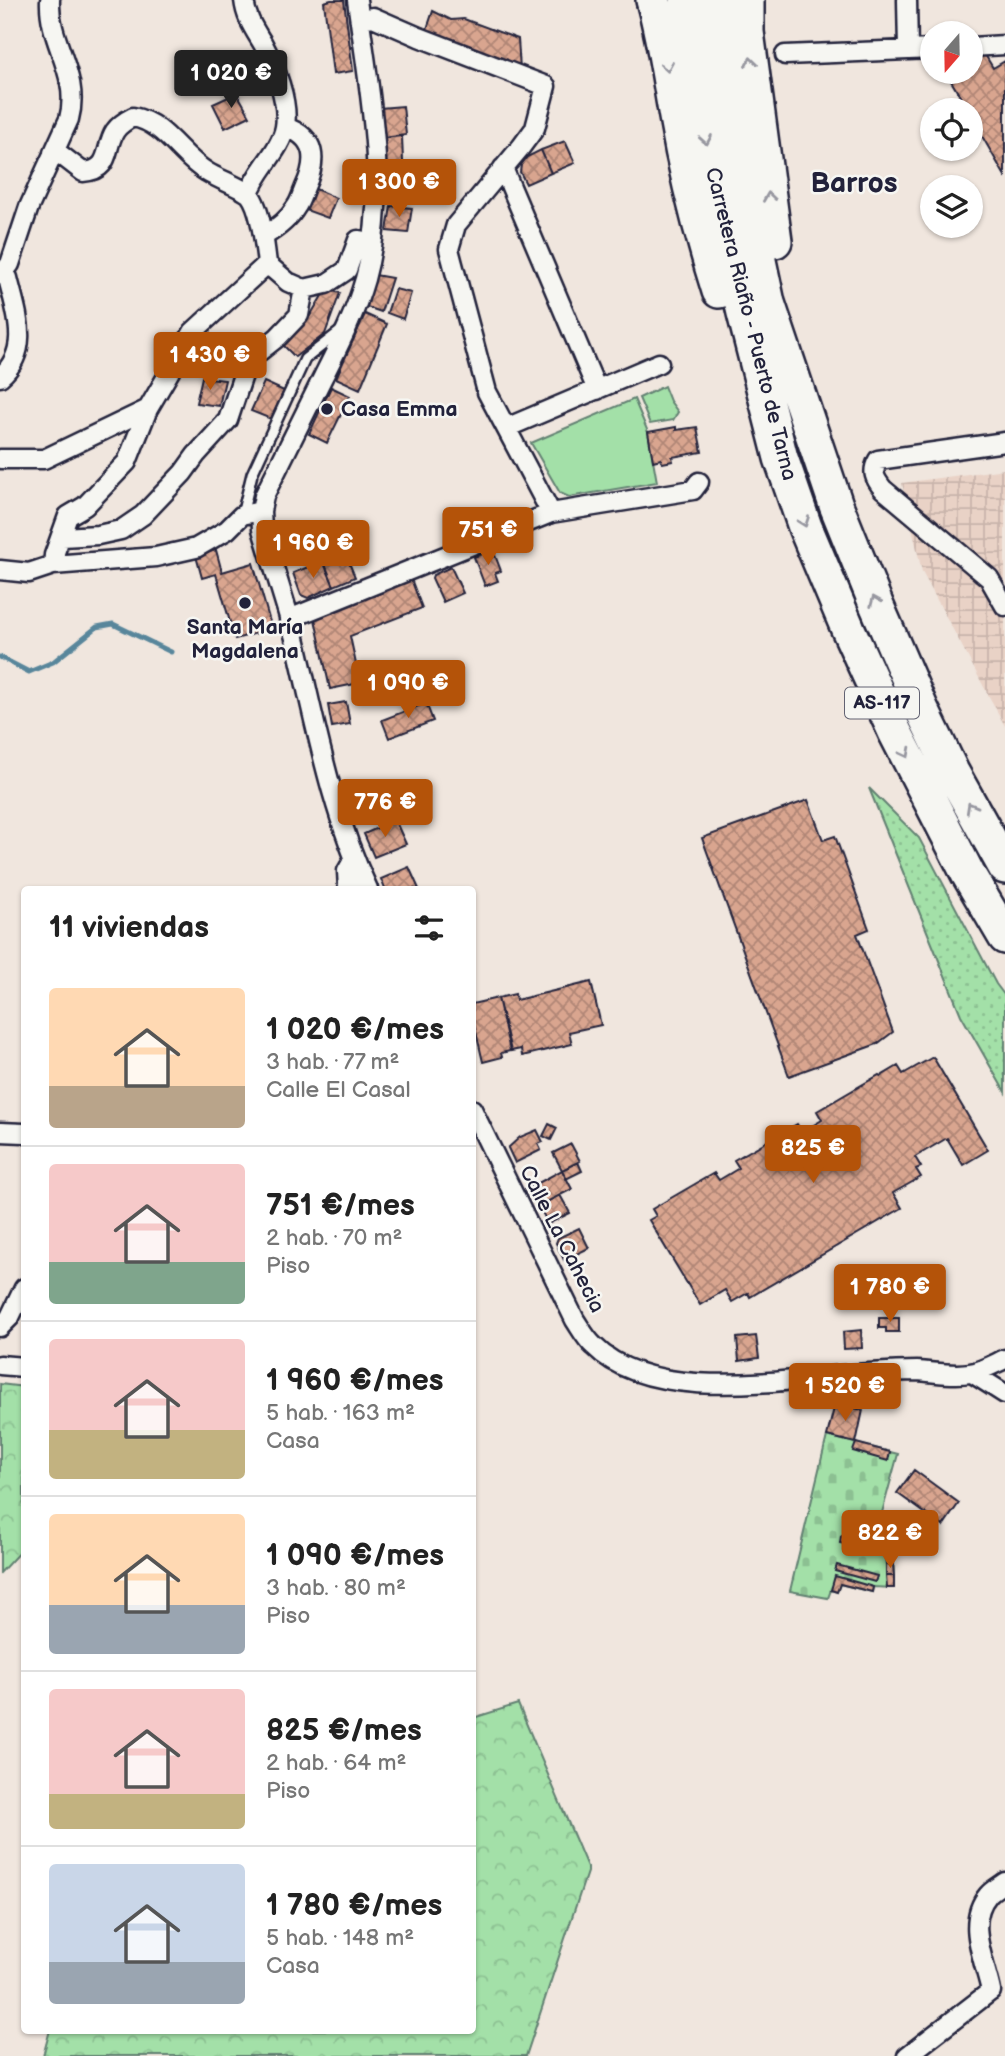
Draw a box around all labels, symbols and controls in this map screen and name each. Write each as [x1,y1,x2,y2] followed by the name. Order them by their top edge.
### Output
[920,21,984,84] north arrow
[920,21,983,238] map controls
[166,50,296,110] pin: 1 020 €
[744,57,759,68] one-way arrow
[190,59,272,87] text: 1 020 €
[659,61,674,73] one-way arrow
[920,98,983,161] button: locate
[698,135,713,146] one-way arrow
[334,160,464,219] pin: 1 300 €
[700,165,802,483] street label: Carretera Riaño - Puerto de Tarna
[810,167,898,200] district label: Barros
[358,168,440,196] text: 1 300 €
[920,175,983,238] button: layers
[762,191,777,203] one-way arrow
[145,332,275,392] pin: 1 430 €
[170,341,250,369] text: 1 430 €
[341,397,458,422] place label: Casa Emma
[319,401,335,417] marker: Casa Emma
[439,508,537,567] pin: 751 €
[458,516,518,544] text: 751 €
[796,516,810,528] one-way arrow
[248,520,378,580] pin: 1 960 €
[272,529,354,557] text: 1 960 €
[237,595,253,611] marker: Santa María Magdalena
[869,596,883,609] one-way arrow
[187,615,303,664] place label: Santa María Magdalena
[343,660,473,720] pin: 1 090 €
[367,669,449,697] text: 1 090 €
[845,688,919,718] road number: AS-117
[897,746,911,758] one-way arrow
[336,780,434,839] pin: 776 €
[354,788,416,816] text: 776 €
[966,802,979,814] one-way arrow
[410,909,448,947] icon: filters
[49,910,209,946] text: 11 viviendas
[266,1012,444,1048] text: 1 020 €/mes
[105,1016,189,1100] icon: home
[266,1048,400,1076] text: 3 hab. · 77 m²
[266,1076,411,1104] text: Calle El Casal
[764,1126,862,1185] pin: 825 €
[781,1134,845,1162] text: 825 €
[514,1161,610,1317] street label: Calle La Cahecia
[266,1188,415,1224] text: 751 €/mes
[105,1192,189,1276] icon: home
[266,1224,403,1252] text: 2 hab. · 70 m²
[266,1252,310,1280] text: Piso
[825,1264,955,1324] pin: 1 780 €
[850,1273,930,1301] text: 1 780 €
[266,1363,444,1399] text: 1 960 €/mes
[780,1364,910,1423] pin: 1 520 €
[105,1367,189,1451] icon: home
[805,1372,885,1400] text: 1 520 €
[266,1399,415,1427] text: 5 hab. · 163 m²
[266,1427,320,1455] text: Casa
[841,1510,939,1570] pin: 822 €
[858,1519,922,1547] text: 822 €
[266,1538,444,1574] text: 1 090 €/mes
[105,1542,189,1626] icon: home
[266,1574,406,1602] text: 3 hab. · 80 m²
[266,1602,310,1630] text: Piso
[266,1713,422,1749] text: 825 €/mes
[105,1717,189,1801] icon: home
[266,1749,406,1777] text: 2 hab. · 64 m²
[266,1777,310,1805] text: Piso
[266,1888,442,1924] text: 1 780 €/mes
[105,1892,189,1976] icon: home
[266,1924,414,1952] text: 5 hab. · 148 m²
[266,1952,320,1980] text: Casa

